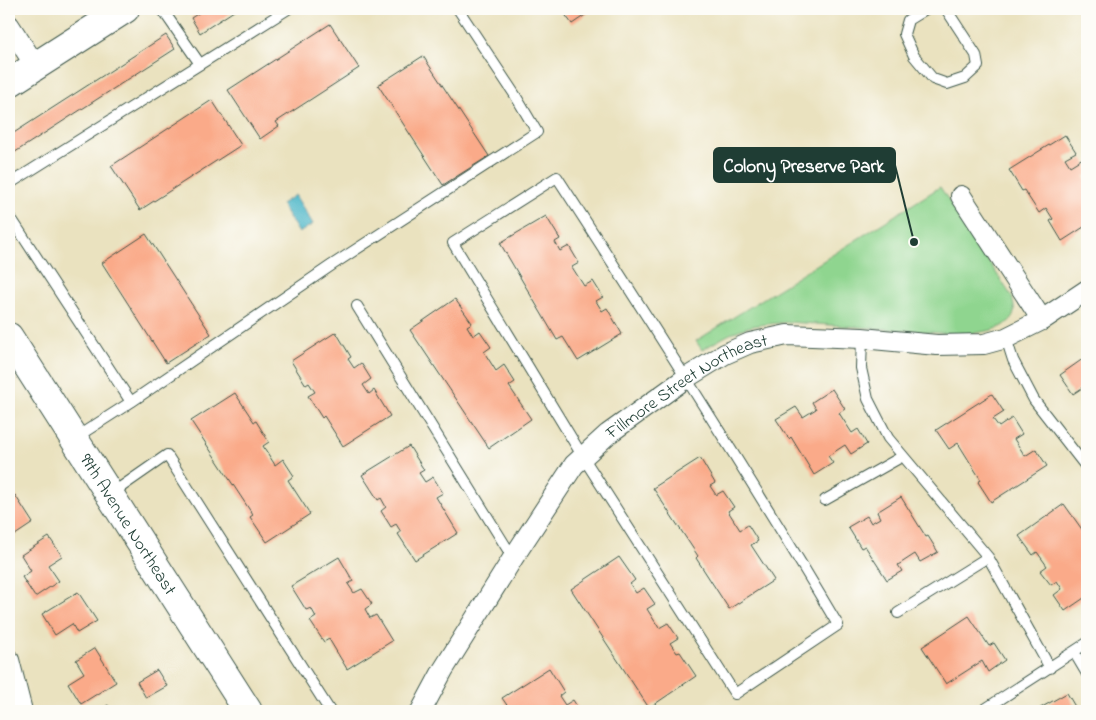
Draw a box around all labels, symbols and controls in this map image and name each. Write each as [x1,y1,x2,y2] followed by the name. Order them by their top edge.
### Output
[714,148,895,182] callout: Colony Preserve Park
[723,154,885,183] text: Colony Preserve Park
[600,329,770,447] street label: Fillmore Street Northeast
[72,449,182,601] street label: 99th Avenue Northeast

